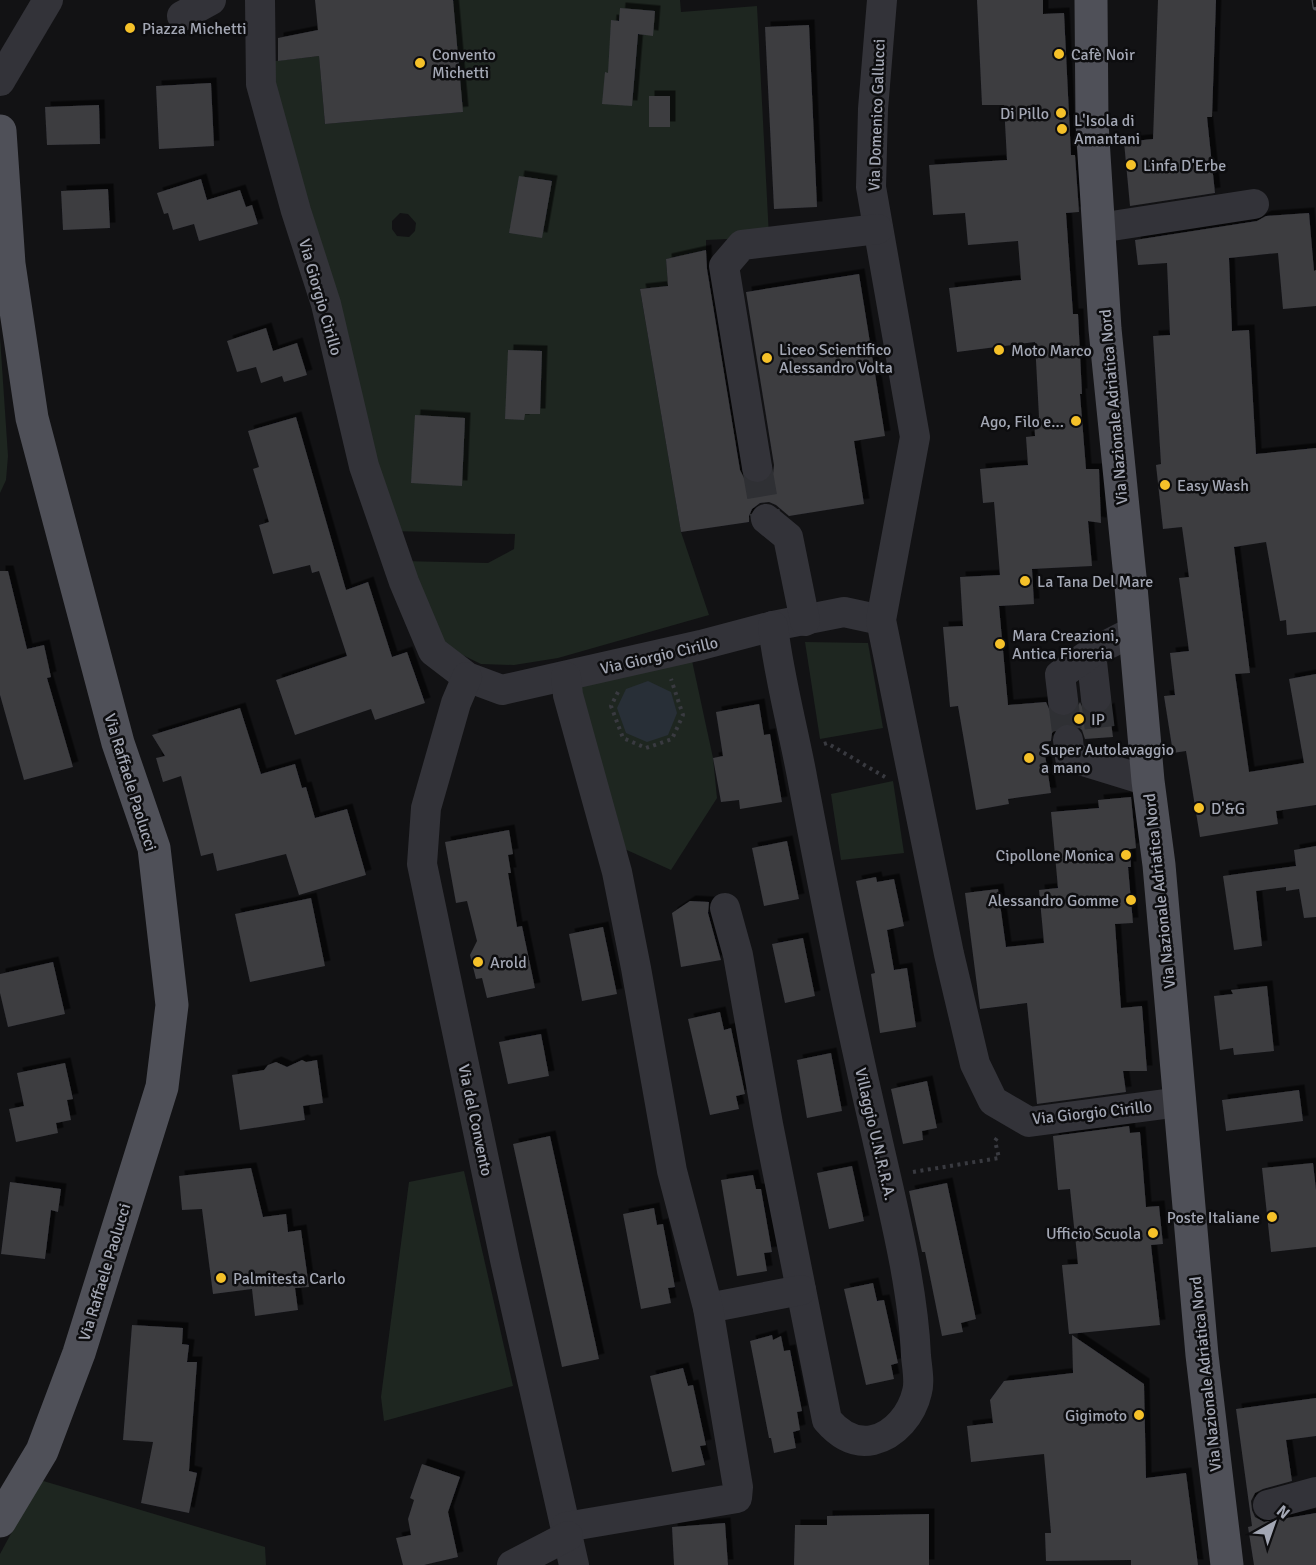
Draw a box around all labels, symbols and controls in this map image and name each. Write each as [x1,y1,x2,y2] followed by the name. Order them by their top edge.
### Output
[142,19,247,39] place label: Piazza Michetti
[123,21,137,35] marker: Piazza Michetti
[864,38,890,192] street label: Via Domenico Gallucci
[432,45,496,83] place label: Convento Michetti
[1071,45,1135,65] place label: Cafè Noir
[1052,47,1066,61] marker: Cafè Noir
[413,56,427,70] marker: Convento Michetti
[1000,104,1049,124] place label: Di Pillo
[1054,106,1068,120] marker: Di Pillo
[1074,111,1140,149] place label: L'Isola di Amantani
[1055,122,1069,136] marker: L'Isola di Amantani
[1143,156,1226,176] place label: Linfa D'Erbe
[1124,158,1138,172] marker: Linfa D'Erbe
[294,237,346,358] street label: Via Giorgio Cirillo
[1095,308,1133,505] street label: Via Nazionale Adriatica Nord
[779,340,893,378] place label: Liceo Scientifico Alessandro Volta
[1011,341,1092,361] place label: Moto Marco
[992,343,1006,357] marker: Moto Marco
[760,351,774,365] marker: Liceo Scientifico Alessandro Volta
[980,412,1064,432] place label: Ago, Filo e...
[1069,414,1083,428] marker: Ago, Filo e...
[1177,476,1249,496] place label: Easy Wash
[1158,478,1172,492] marker: Easy Wash
[1037,572,1153,592] place label: La Tana Del Mare
[1018,574,1032,588] marker: La Tana Del Mare
[1012,626,1119,664] place label: Mara Creazioni, Antica Fioreria
[598,633,720,679] street label: Via Giorgio Cirillo
[993,637,1007,651] marker: Mara Creazioni, Antica Fioreria
[1091,710,1105,730] place label: IP
[100,711,161,854] street label: Via Raffaele Paolucci
[1072,712,1086,726] marker: IP
[1041,740,1174,778] place label: Super Autolavaggio a mano
[1022,751,1036,765] marker: Super Autolavaggio a mano
[1140,792,1180,989] street label: Via Nazionale Adriatica Nord
[1211,799,1245,819] place label: D'&G
[1192,801,1206,815] marker: D'&G
[996,846,1114,866] place label: Cipollone Monica
[1119,848,1133,862] marker: Cipollone Monica
[988,891,1119,911] place label: Alessandro Gomme
[1124,893,1138,907] marker: Alessandro Gomme
[490,953,527,973] place label: Arold
[471,955,485,969] marker: Arold
[453,1062,497,1178] street label: Via del Convento
[850,1066,900,1203] street label: Villaggio U.N.R.R.A.
[1031,1097,1153,1129] street label: Via Giorgio Cirillo
[74,1201,135,1344] street label: Via Raffaele Paolucci
[1167,1208,1260,1228] place label: Poste Italiane
[1265,1210,1279,1224] marker: Poste Italiane
[1046,1224,1141,1244] place label: Ufficio Scuola
[1146,1226,1160,1240] marker: Ufficio Scuola
[233,1269,346,1289] place label: Palmitesta Carlo
[214,1271,228,1285] marker: Palmitesta Carlo
[1186,1275,1226,1472] street label: Via Nazionale Adriatica Nord
[1065,1406,1127,1426] place label: Gigimoto
[1132,1408,1146,1422] marker: Gigimoto
[1244,1493,1304,1553] north arrow
[1272,1501,1294,1524] text: N

